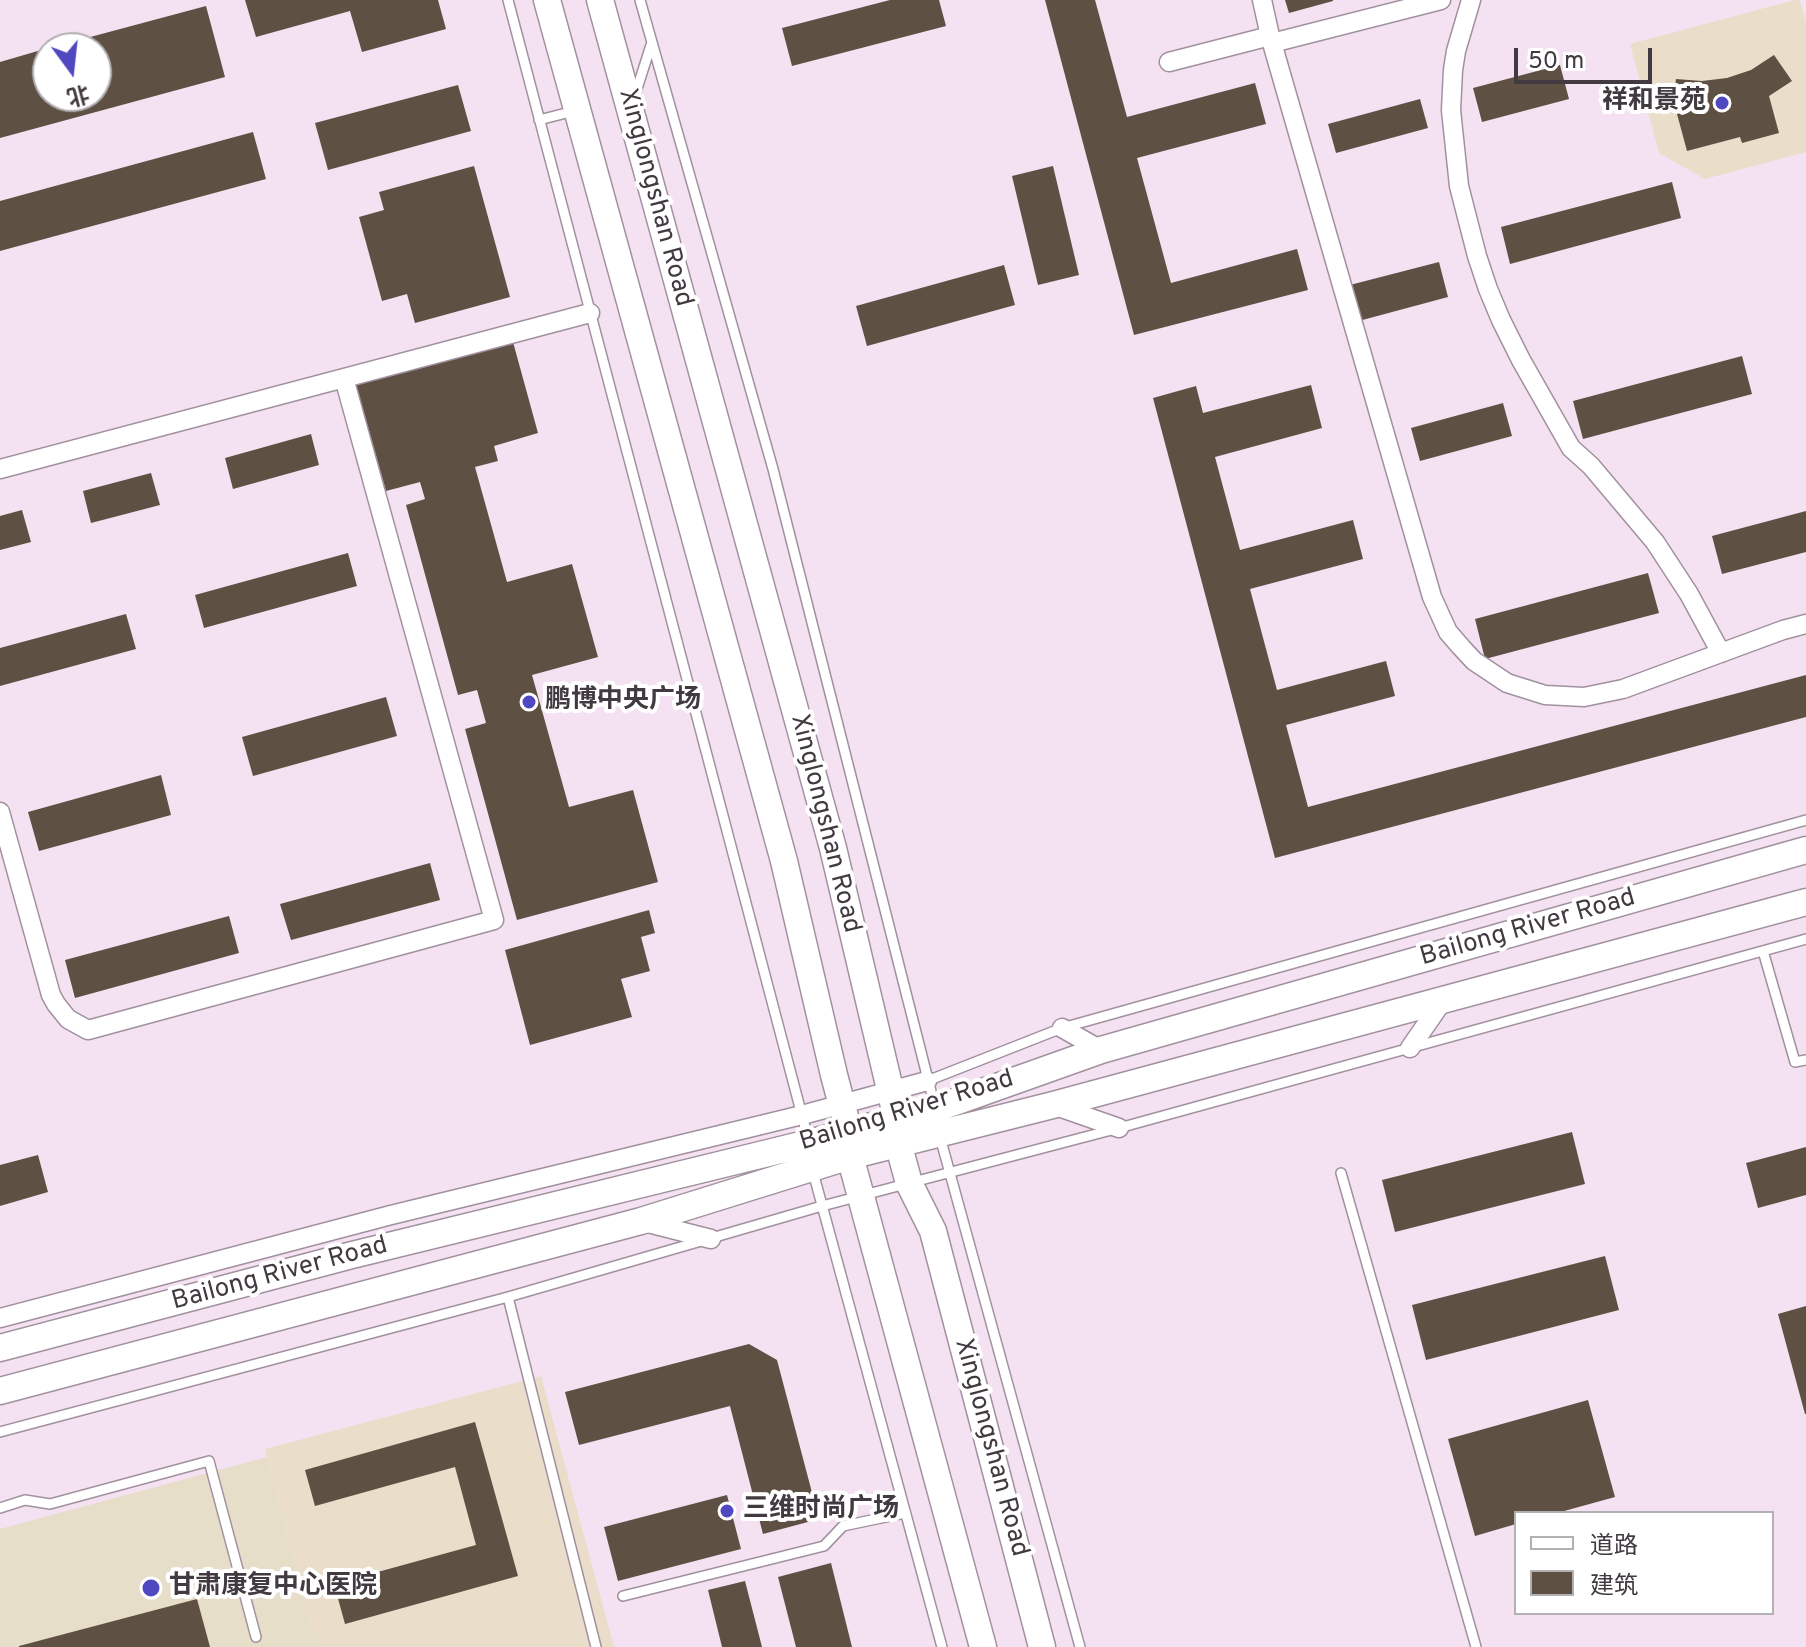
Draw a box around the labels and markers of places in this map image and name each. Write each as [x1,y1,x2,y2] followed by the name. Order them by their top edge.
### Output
[1602,87,1706,119] place label: 祥和景苑
[1713,94,1731,112] marker: 祥和景苑
[545,686,701,718] place label: 鹏博·中央广场
[520,693,538,711] marker: 鹏博·中央广场
[743,1495,899,1527] place label: 三维时尚广场
[718,1502,736,1520] marker: 三维时尚广场
[169,1572,377,1604] place label: 甘肃康复中心医院
[140,1577,162,1599] marker: 甘肃康复中心医院

